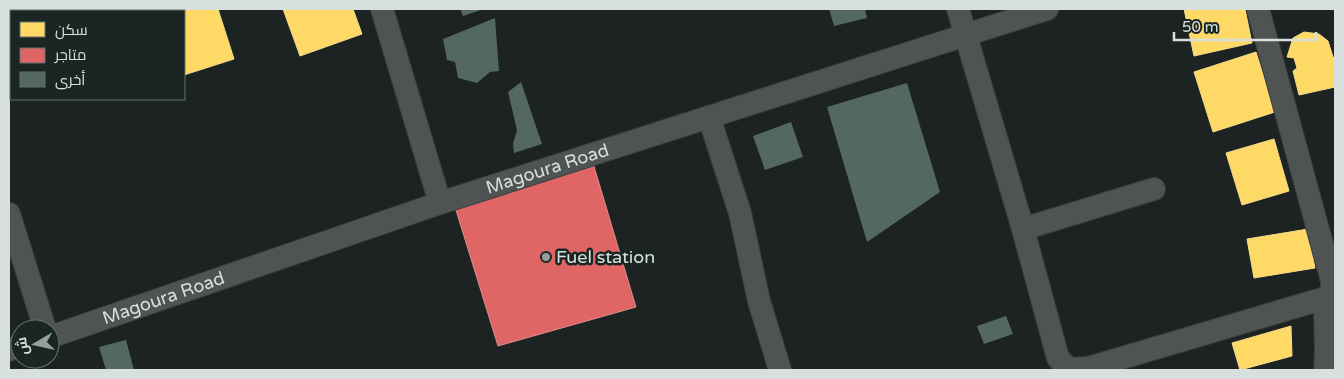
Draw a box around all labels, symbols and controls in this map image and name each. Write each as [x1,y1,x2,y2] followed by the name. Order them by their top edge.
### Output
[10,10,185,100] legend
[1174,10,1316,42] scale bar
[1182,18,1219,36] text: 50 m
[55,21,88,40] text: سكن
[54,46,86,64] text: متاجر
[55,70,85,90] text: أخرى
[483,139,611,199] street label: Magoura Road
[556,246,655,268] place label: Fuel station
[540,251,552,263] marker: Fuel station
[99,267,227,329] street label: Magoura Road
[10,319,60,369] north arrow
[13,336,32,356] text: ش

